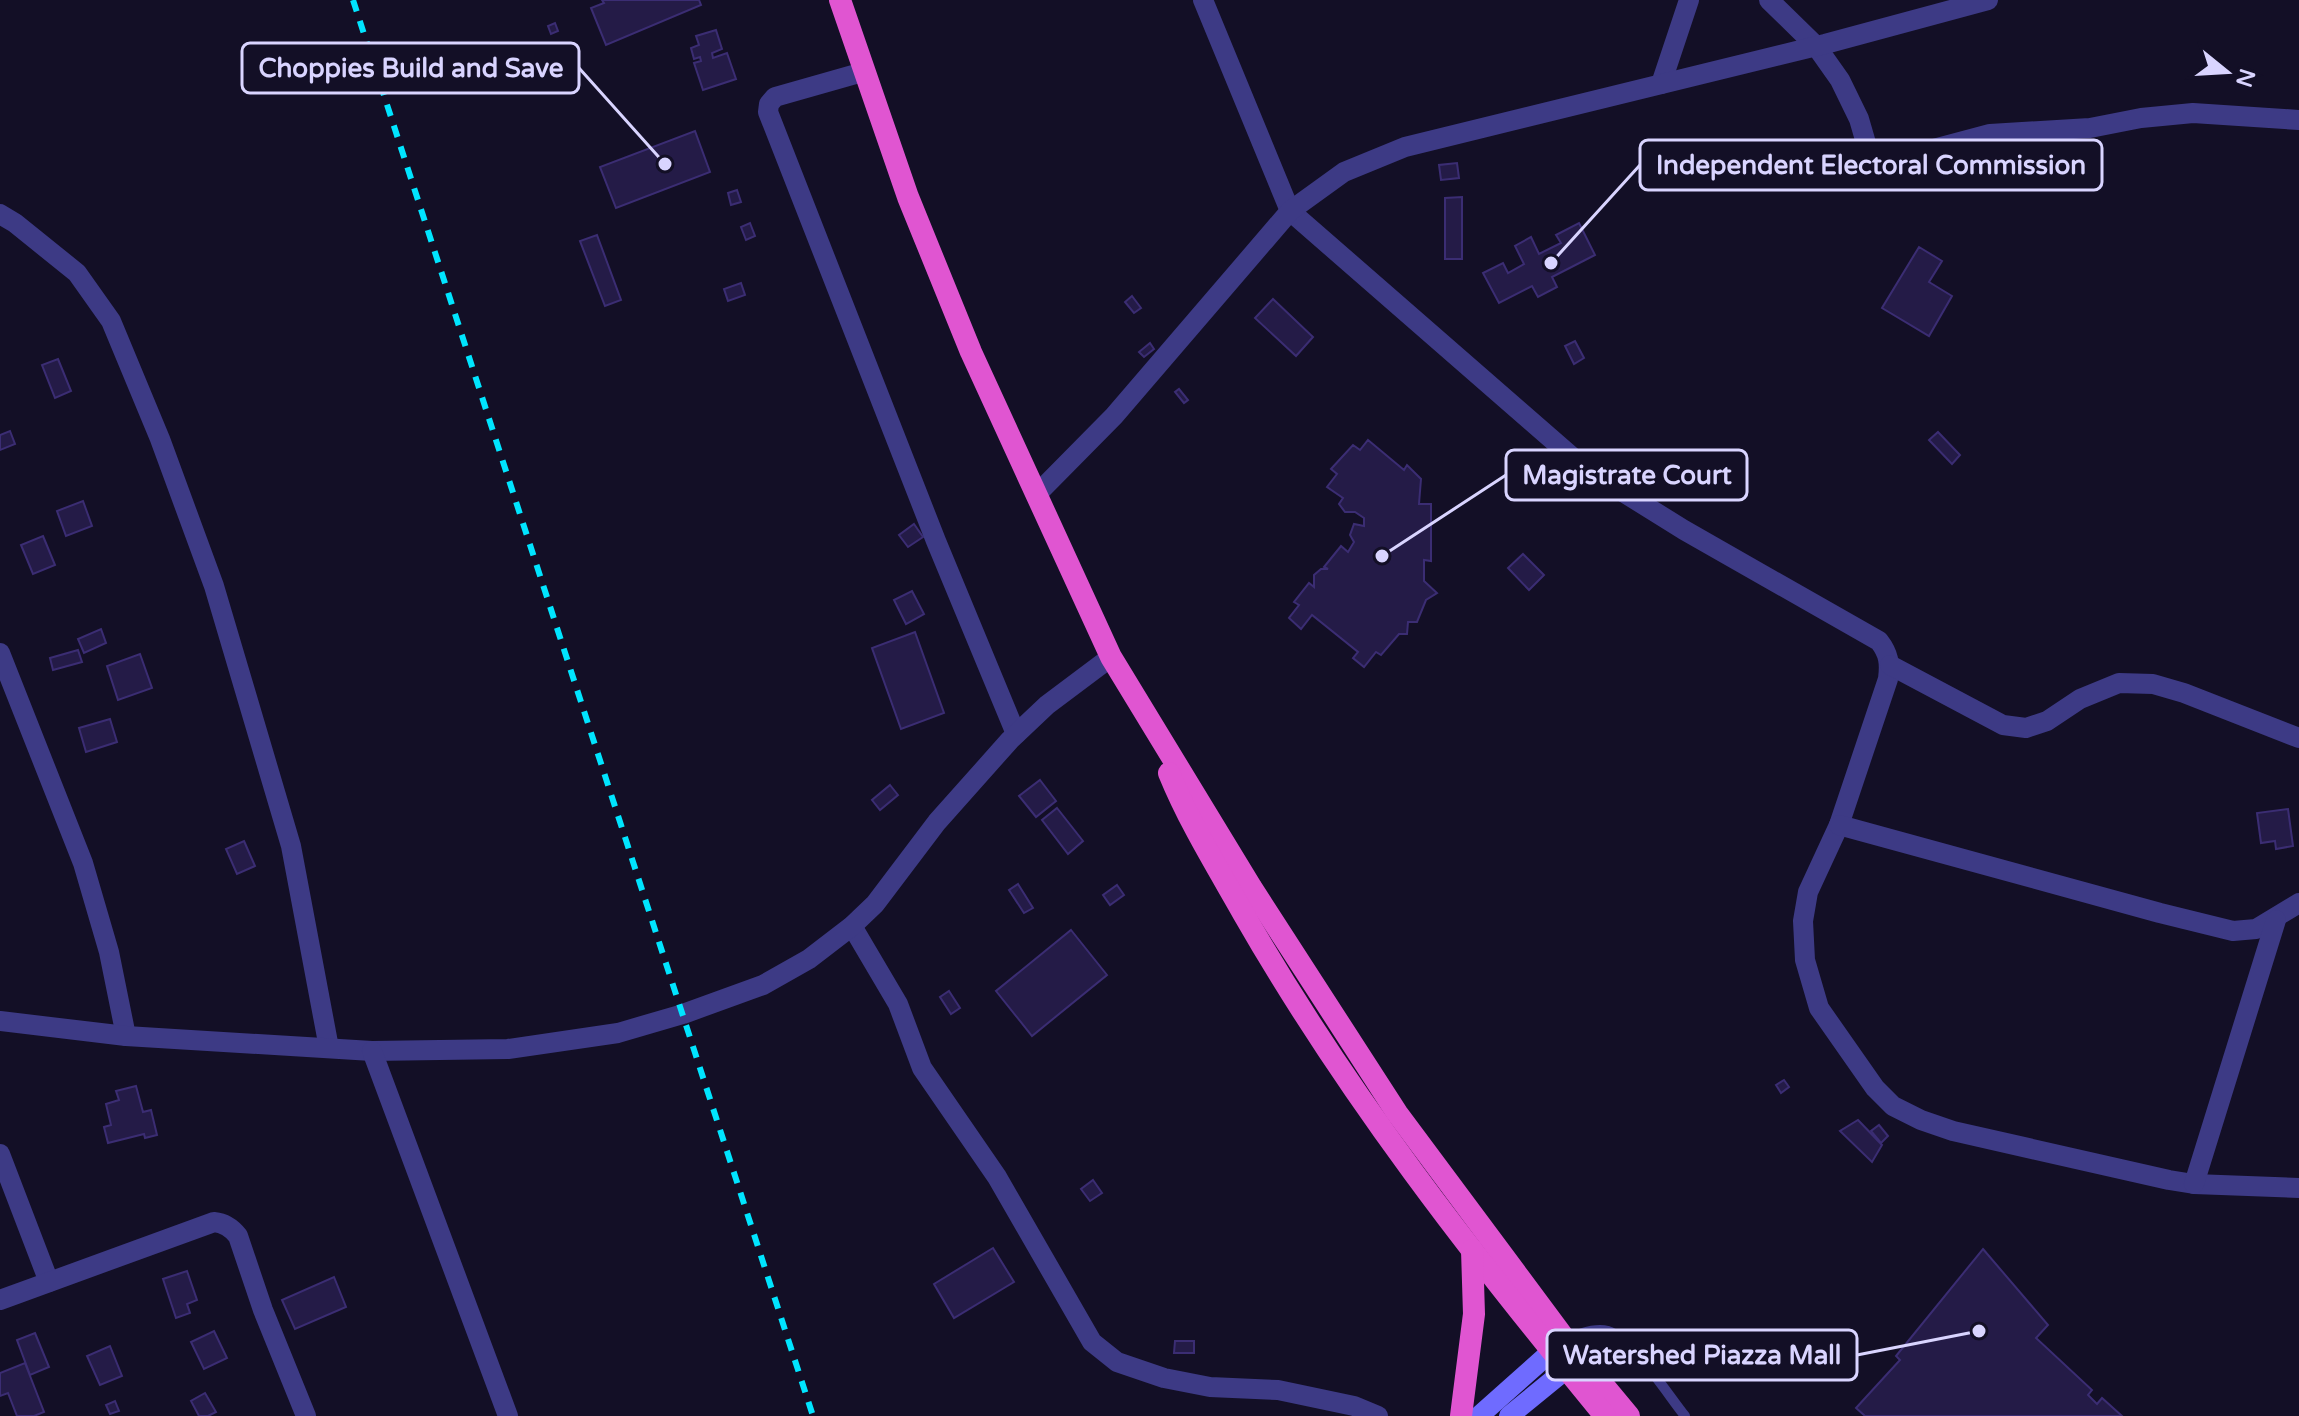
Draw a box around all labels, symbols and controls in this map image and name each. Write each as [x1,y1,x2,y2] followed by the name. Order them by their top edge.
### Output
[2187,32,2267,112] north arrow
[242,43,579,93] callout: Choppies Build and Save
[258,53,564,84] text: Choppies Build and Save
[2230,65,2260,90] text: N
[1640,140,2102,190] callout: Independent Electoral Commission
[1656,150,2086,181] text: Independent Electoral Commission
[1506,450,1747,500] callout: Magistrate Court
[1522,460,1732,491] text: Magistrate Court
[1547,1330,1857,1380] callout: Watershed Piazza Mall
[1563,1340,1841,1371] text: Watershed Piazza Mall

